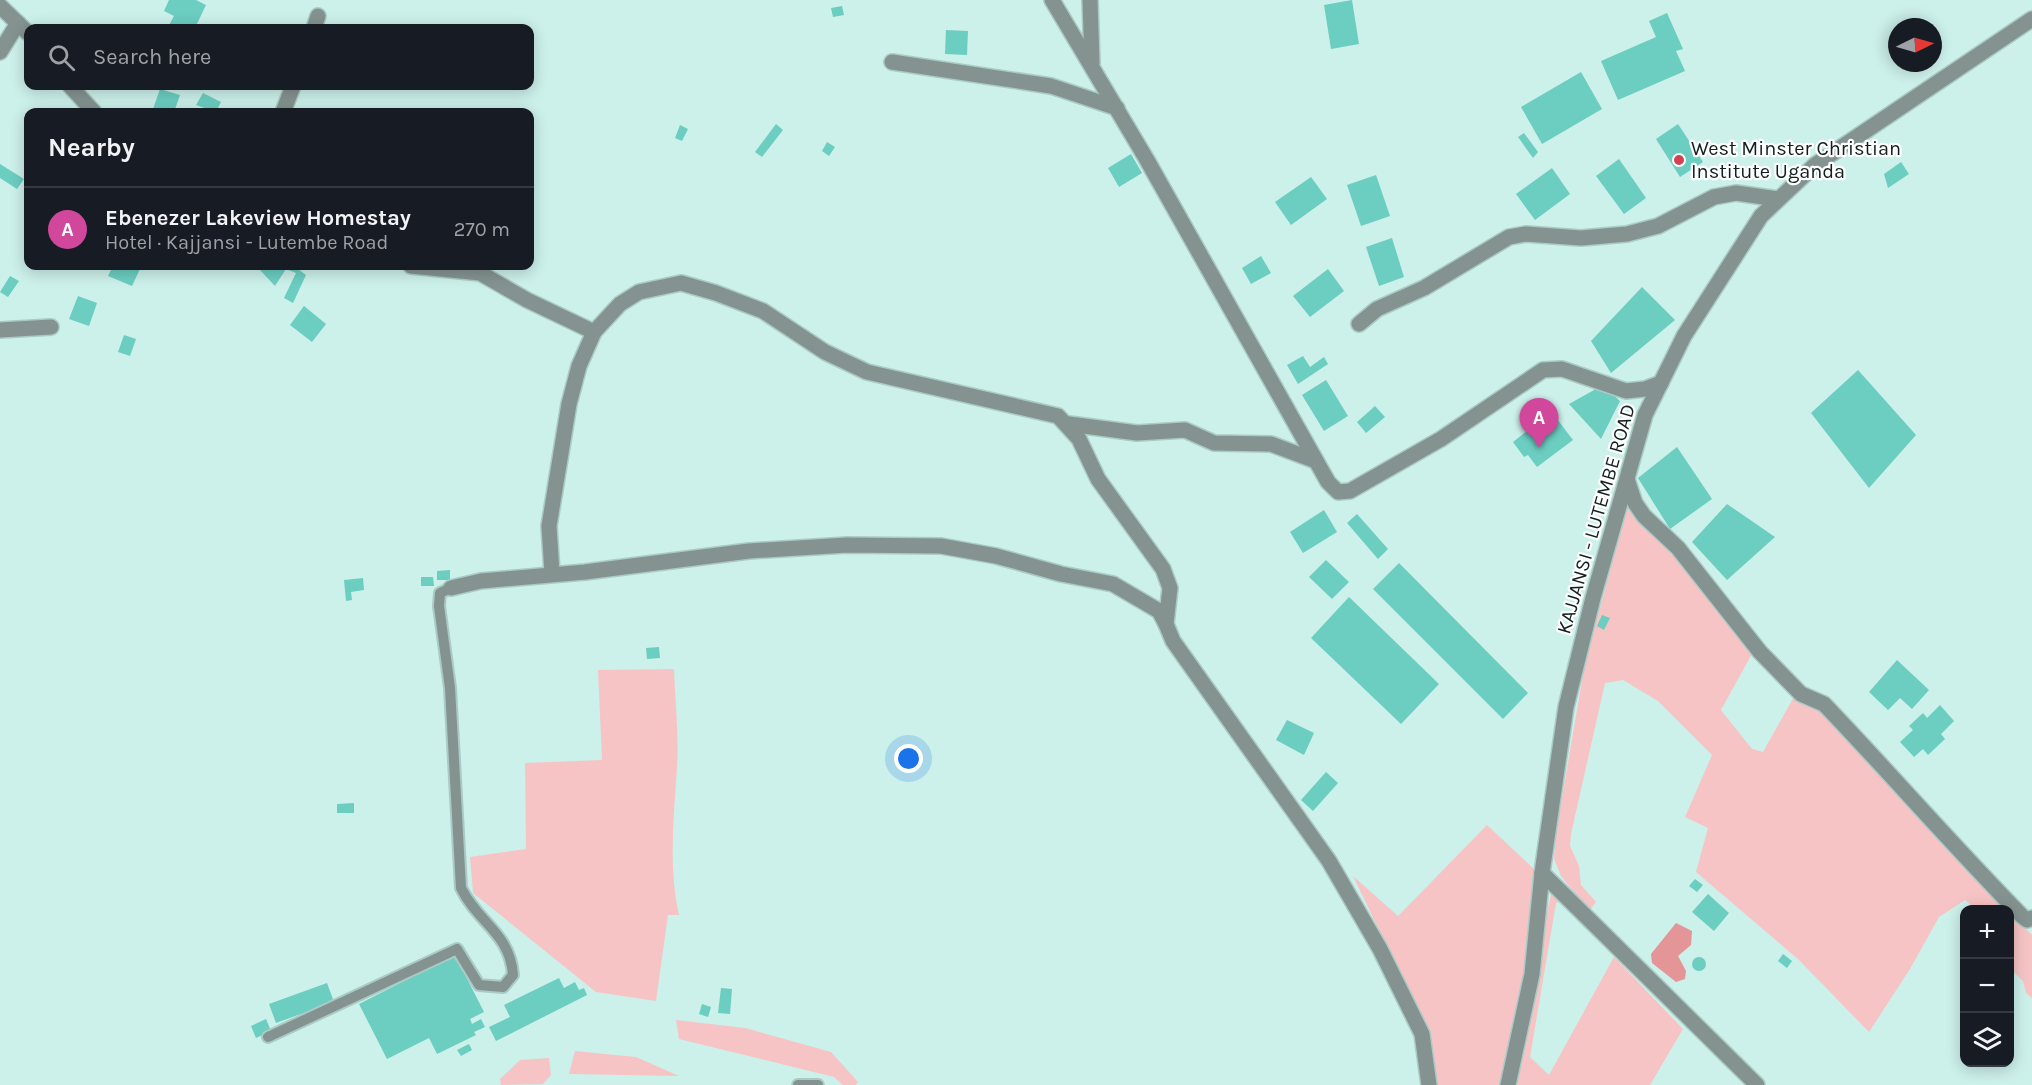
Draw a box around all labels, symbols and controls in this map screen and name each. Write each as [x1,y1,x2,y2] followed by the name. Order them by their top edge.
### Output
[1888,18,1942,72] north arrow
[24,24,534,90] search box
[45,41,78,74] icon: search
[93,44,211,70] text: Search here
[48,132,135,163] text: Nearby
[1691,137,1901,183] place label: West Minster Christian Institute Uganda
[1672,153,1686,167] marker: West Minster Christian Institute Uganda
[105,205,411,231] text: Ebenezer Lakeview Homestay
[61,218,74,241] text: A
[454,218,510,241] text: 270 m
[105,231,388,254] text: Hotel · Kajjansi - Lutembe Road
[1520,398,1558,448] pin: A
[1552,401,1640,637] street label: KAJJANSI - LUTEMBE ROAD
[894,744,923,773] your location
[1960,905,2014,1067] map controls
[1960,905,2014,959] button: +
[1960,959,2014,1013] button: −
[1960,1013,2014,1067] button: layers

